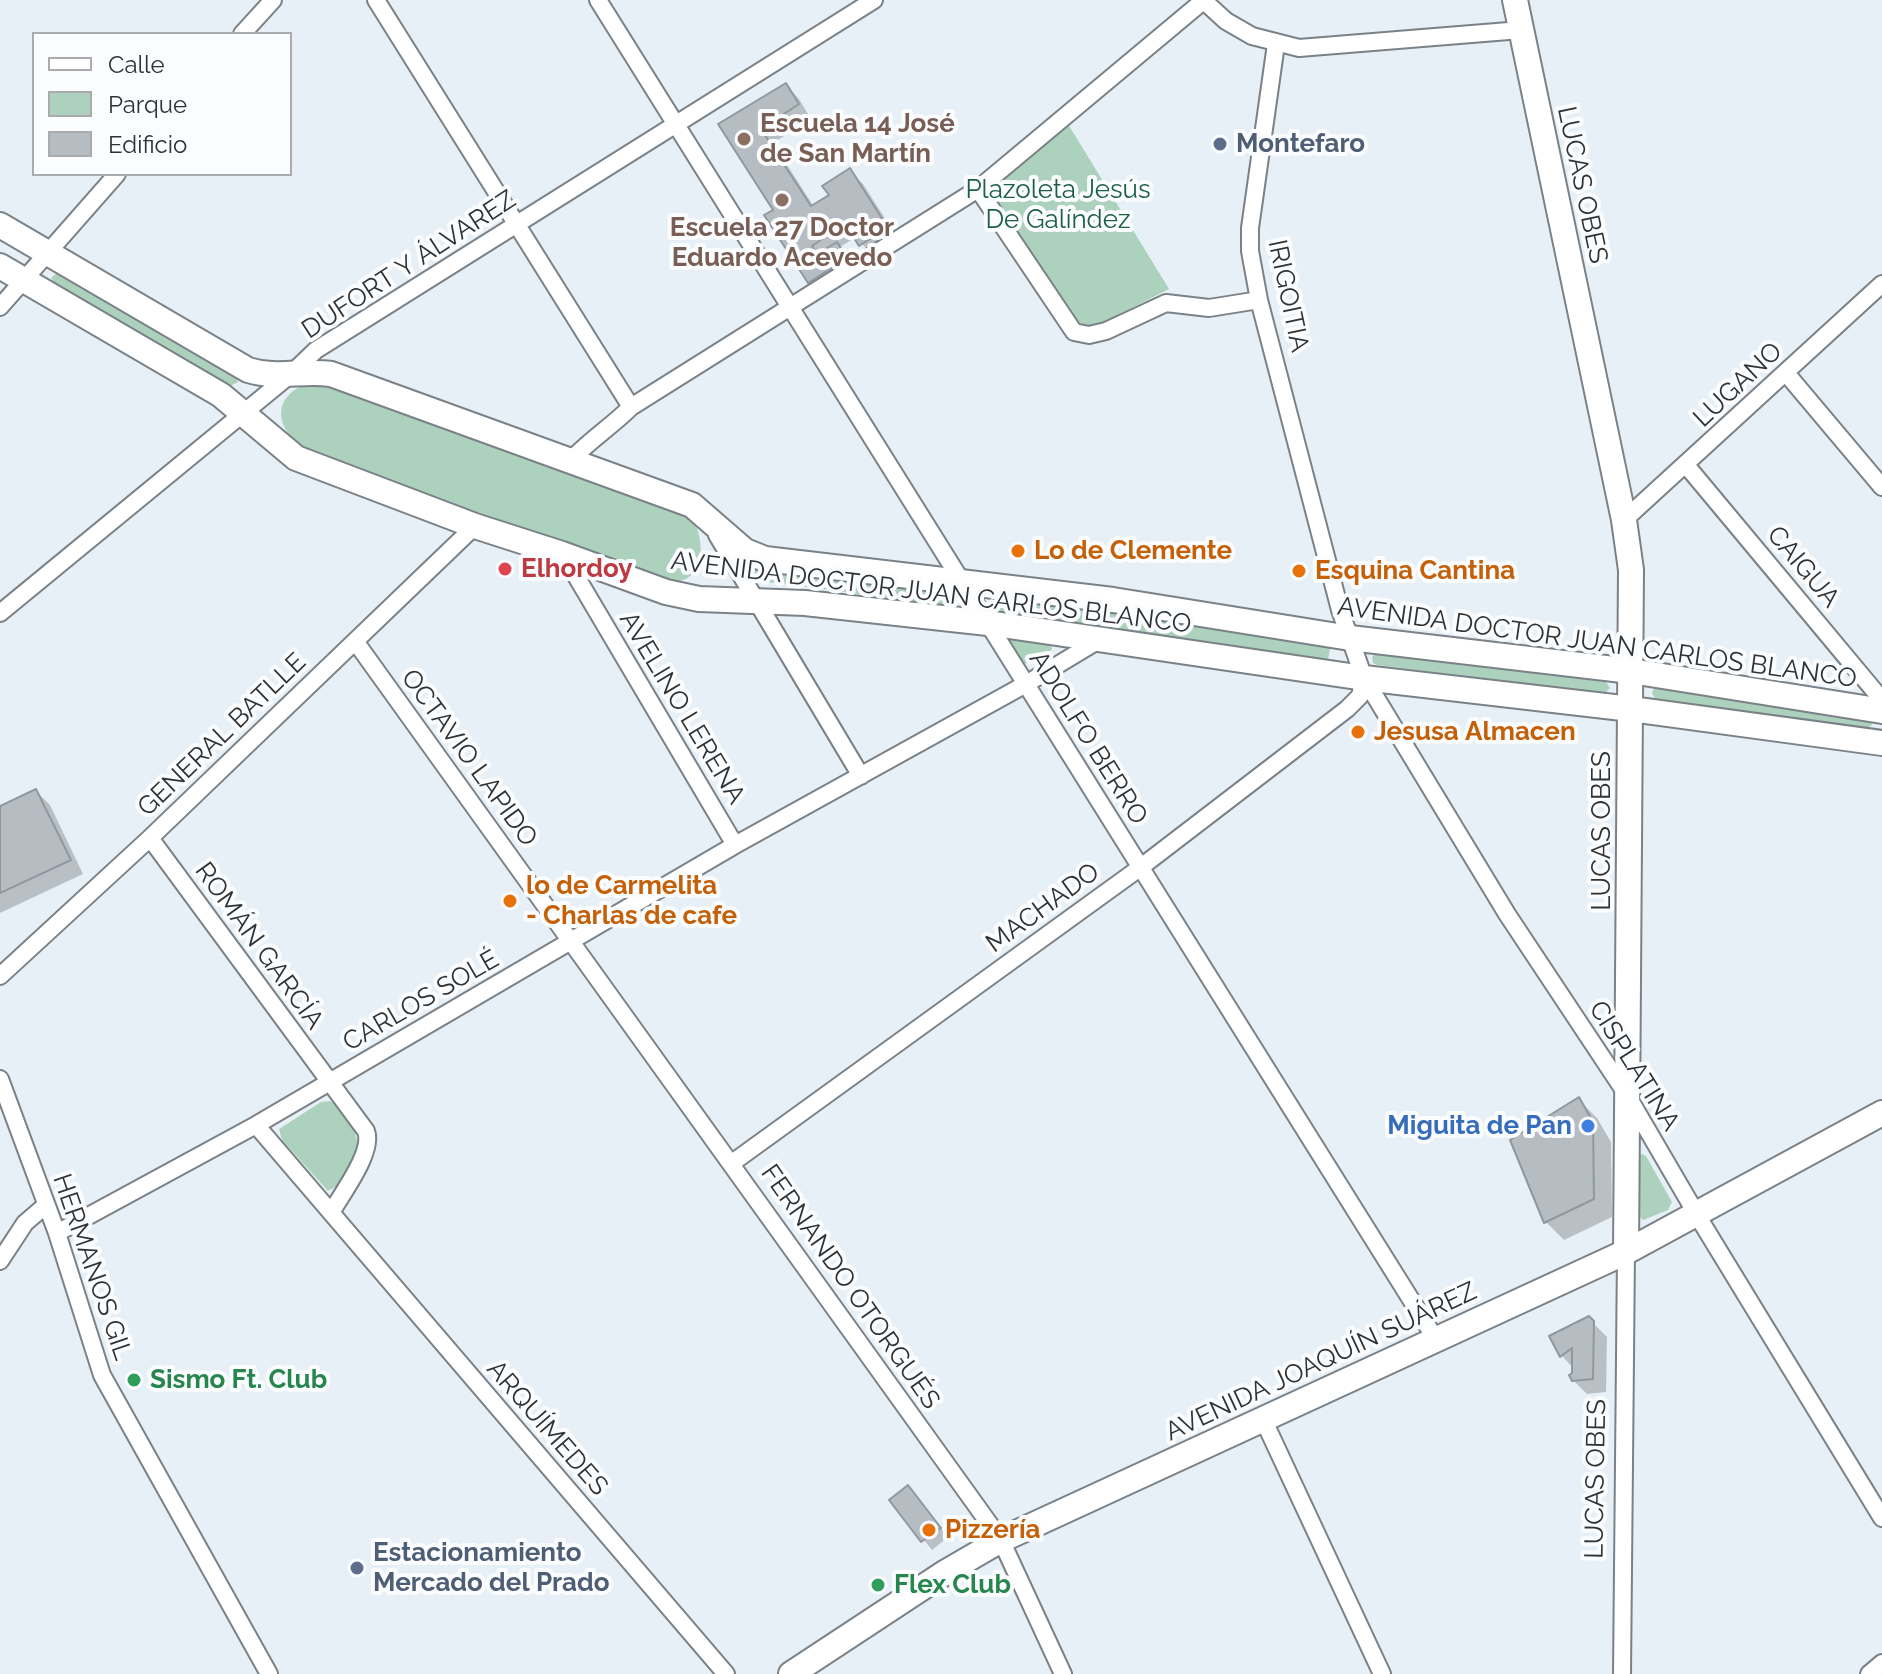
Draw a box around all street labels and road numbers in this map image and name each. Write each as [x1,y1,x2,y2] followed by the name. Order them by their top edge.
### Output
[1550,104,1614,266] street label: LUCAS OBES
[296,184,522,346] street label: DUFORT Y ÁLVAREZ
[1261,237,1315,355] street label: IRIGOITIA
[1687,336,1789,434] street label: LUGANO
[1760,520,1846,614] street label: CAIGUA
[669,546,1193,640] street label: AVENIDA DOCTOR JUAN CARLOS BLANCO
[1335,591,1859,695] street label: AVENIDA DOCTOR JUAN CARLOS BLANCO
[612,606,752,810] street label: AVELINO LERENA
[1022,646,1154,830] street label: ADOLFO BERRO
[132,647,312,823] street label: GENERAL BATLLE
[394,663,544,853] street label: OCTAVIO LAPIDO
[1586,751,1618,911] street label: LUCAS OBES
[188,856,330,1036] street label: ROMÁN GARCÍA
[980,856,1106,960] street label: MACHADO
[338,944,504,1058] street label: CARLOS SOLÉ
[1582,995,1686,1137] street label: CISPLATINA
[754,1159,946,1415] street label: FERNANDO OTORGUÉS
[46,1170,138,1364] street label: HERMANOS GIL
[1160,1276,1482,1448] street label: AVENIDA JOAQUÍN SUÁREZ
[480,1354,614,1502] street label: ARQUÍMEDES
[1579,1399,1613,1559] street label: LUCAS OBES

